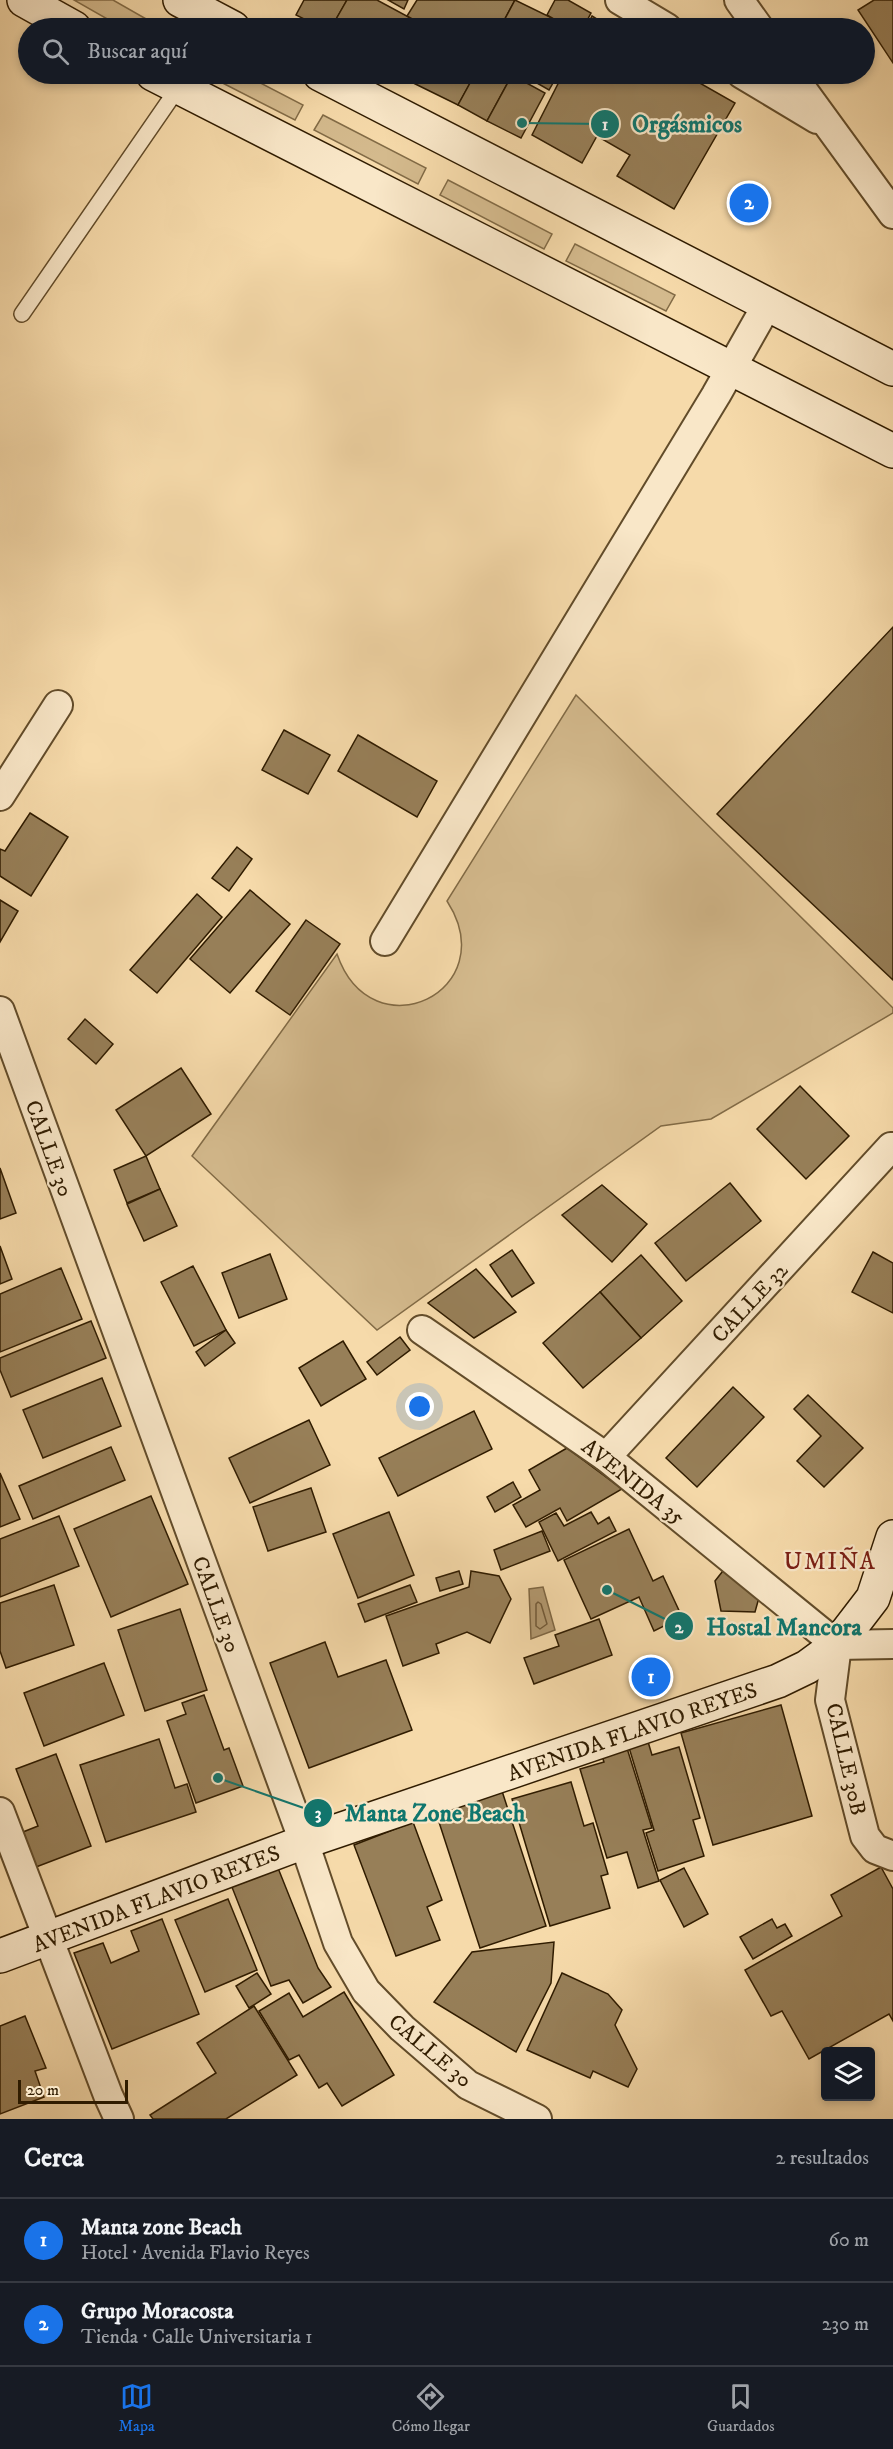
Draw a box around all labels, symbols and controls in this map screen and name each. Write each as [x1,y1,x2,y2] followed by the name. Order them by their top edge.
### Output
[18,18,875,84] search box
[39,35,72,68] icon: search
[87,38,187,65] text: Buscar aquí
[590,103,754,145] callout: Orgásmicos
[632,110,742,140] text: Orgásmicos
[602,114,609,136] text: 1
[730,180,768,226] pin: 2
[19,1097,78,1200] street label: CALLE 30
[706,1257,794,1349] street label: CALLE 32
[405,1392,434,1421] your location
[576,1433,690,1531] street label: AVENIDA 35
[784,1546,876,1577] district label: UMIÑA
[186,1553,245,1656] street label: CALLE 30
[664,1605,874,1647] callout: Hostal Mancora
[706,1613,862,1643] text: Hostal Mancora
[675,1617,685,1639] text: 2
[632,1654,670,1700] pin: 1
[504,1677,761,1788] street label: AVENIDA FLAVIO REYES
[819,1700,872,1818] street label: CALLE 30B
[303,1792,537,1834] callout: Manta Zone Beach
[345,1799,526,1829] text: Manta Zone Beach
[315,1803,322,1825] text: 3
[29,1840,284,1959] street label: AVENIDA FLAVIO REYES
[383,2008,477,2094] street label: CALLE 30
[821,2047,875,2101] map controls
[821,2047,875,2101] button: layers
[18,2077,128,2104] scale bar
[27,2080,59,2100] text: 20 m
[24,2142,84,2175] text: Cerca
[776,2146,869,2171] text: 2 resultados
[81,2214,242,2241] text: Manta zone Beach
[40,2228,47,2253] text: 1
[829,2228,869,2253] text: 60 m
[81,2241,310,2266] text: Hotel · Avenida Flavio Reyes
[81,2298,234,2325] text: Grupo Moracosta
[39,2312,48,2337] text: 2
[822,2312,869,2337] text: 230 m
[81,2325,313,2350] text: Tienda · Calle Universitaria 1
[118,2380,155,2436] tab: Mapa
[392,2380,470,2436] tab: Cómo llegar
[707,2380,775,2436] tab: Guardados

